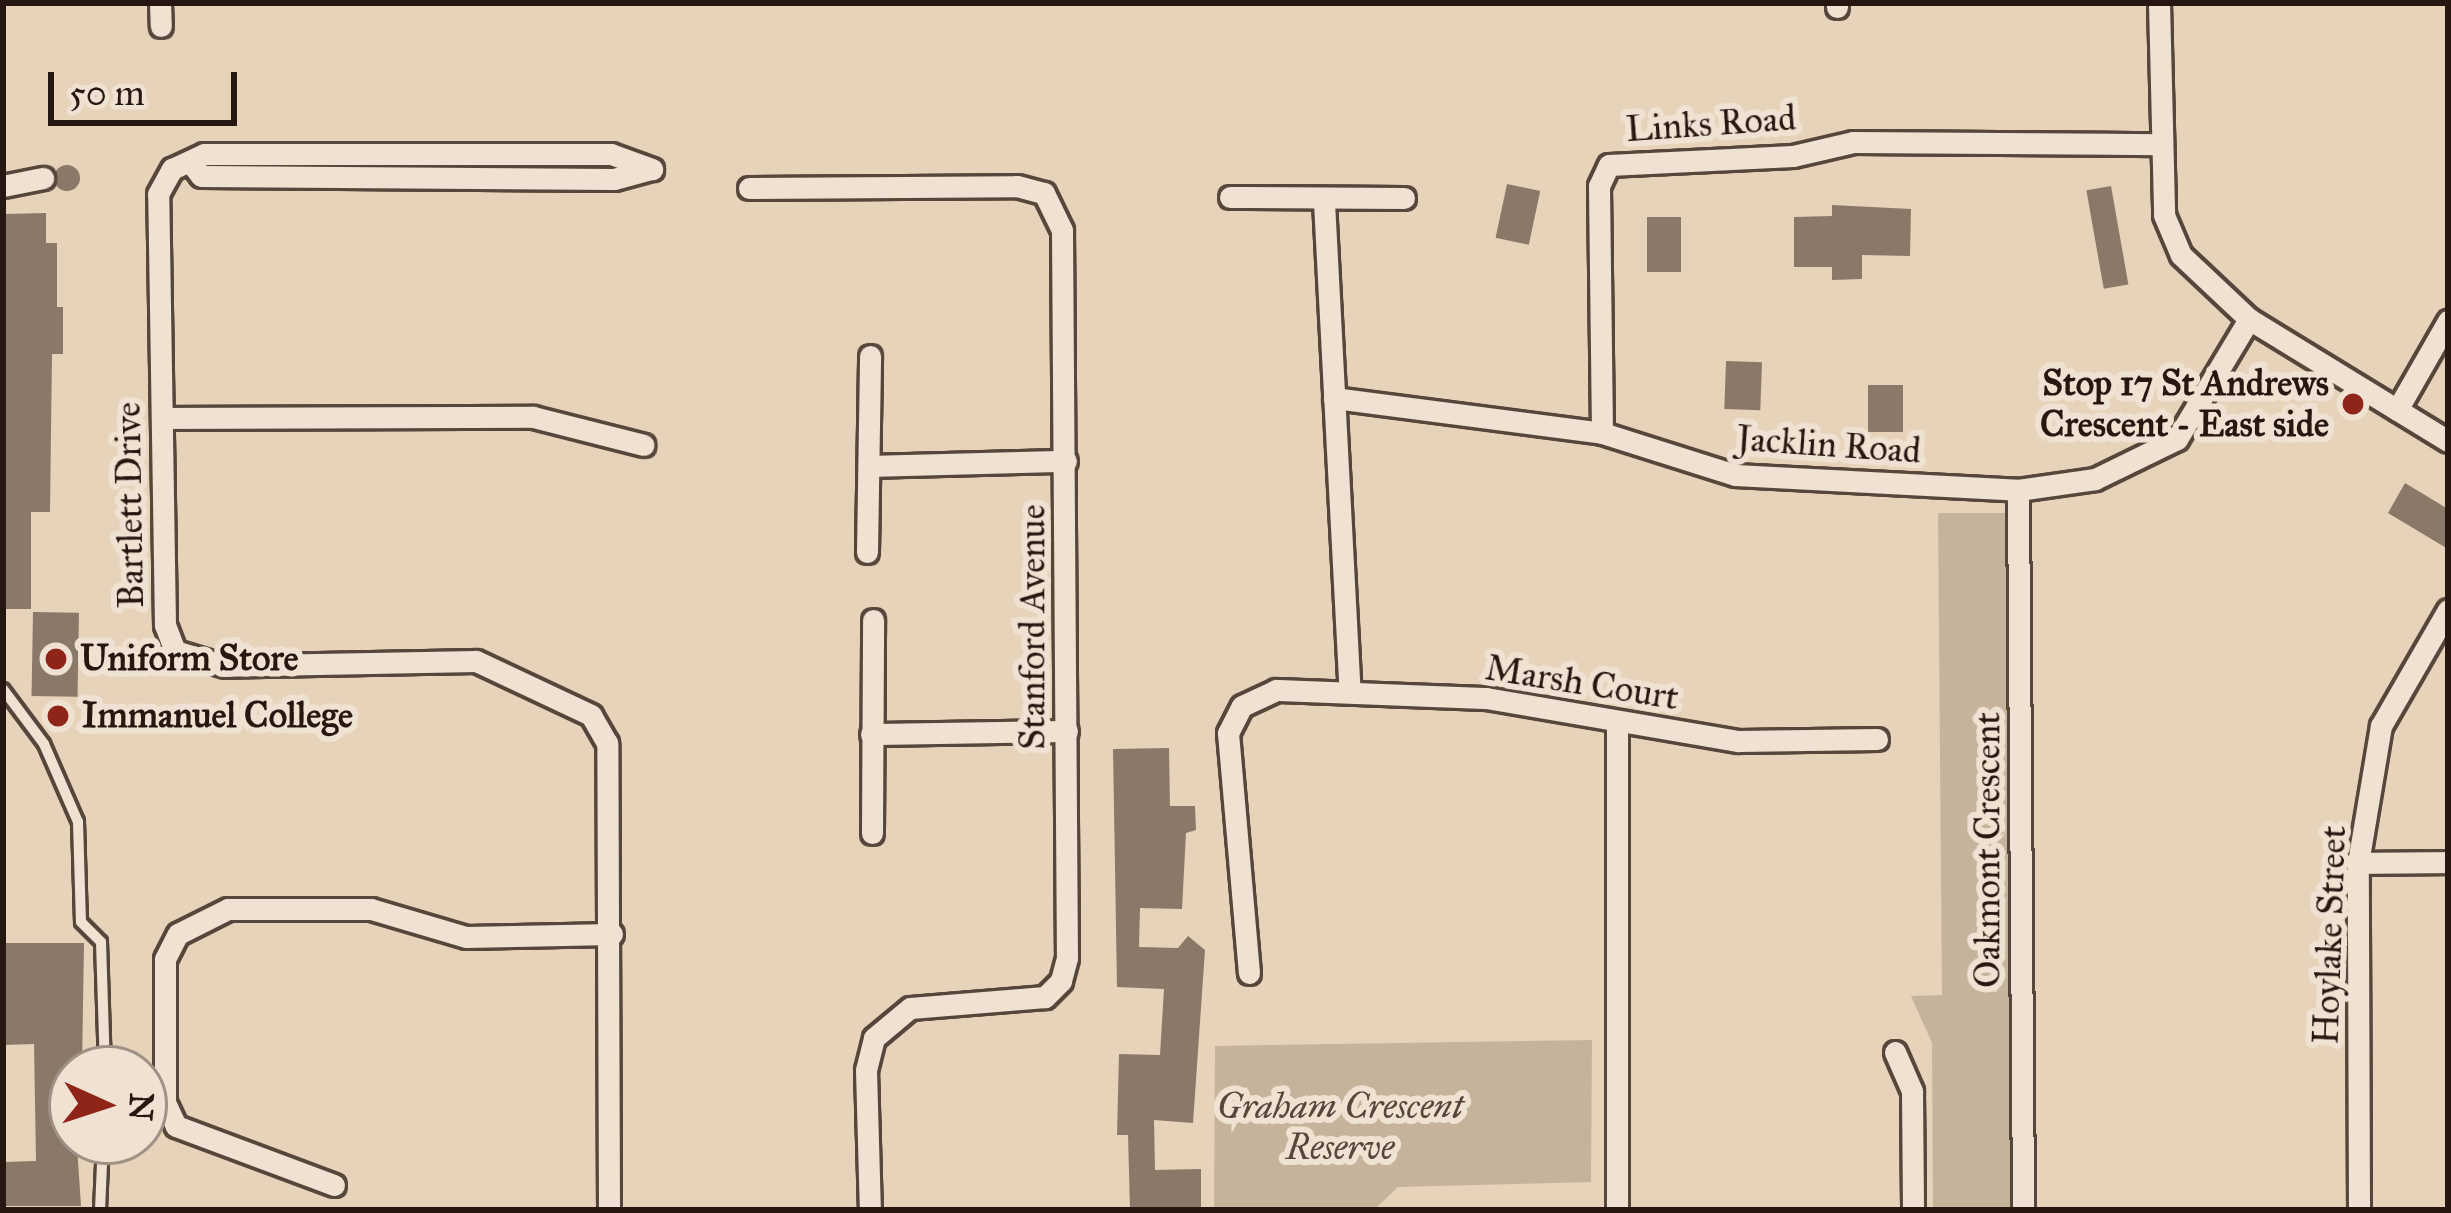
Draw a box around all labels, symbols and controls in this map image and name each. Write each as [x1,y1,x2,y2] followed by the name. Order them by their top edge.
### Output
[54,48,243,122] scale bar
[69,71,145,115] text: 50 m
[1625,97,1797,151] street label: Links Road
[2040,361,2329,446] place label: Stop 17 St Andrews Crescent - East side
[2340,391,2366,417] marker: Stop 17 St Andrews Crescent - East side
[107,401,153,609] street label: Bartlett Drive
[1736,417,1922,473] street label: Jacklin Road
[1011,504,1055,750] street label: Stanford Avenue
[80,637,299,681] place label: Uniform Store
[43,646,69,672] marker: Uniform Store
[1482,646,1682,720] street label: Marsh Court
[82,694,353,738] place label: Immanuel College
[45,703,71,729] marker: Immanuel College
[1966,712,2010,988] street label: Oakmont Crescent
[2305,825,2355,1045] street label: Hoylake Street
[48,1045,168,1165] north arrow
[1217,1084,1463,1169] park label: Graham Crescent Reserve
[120,1092,162,1122] text: N

